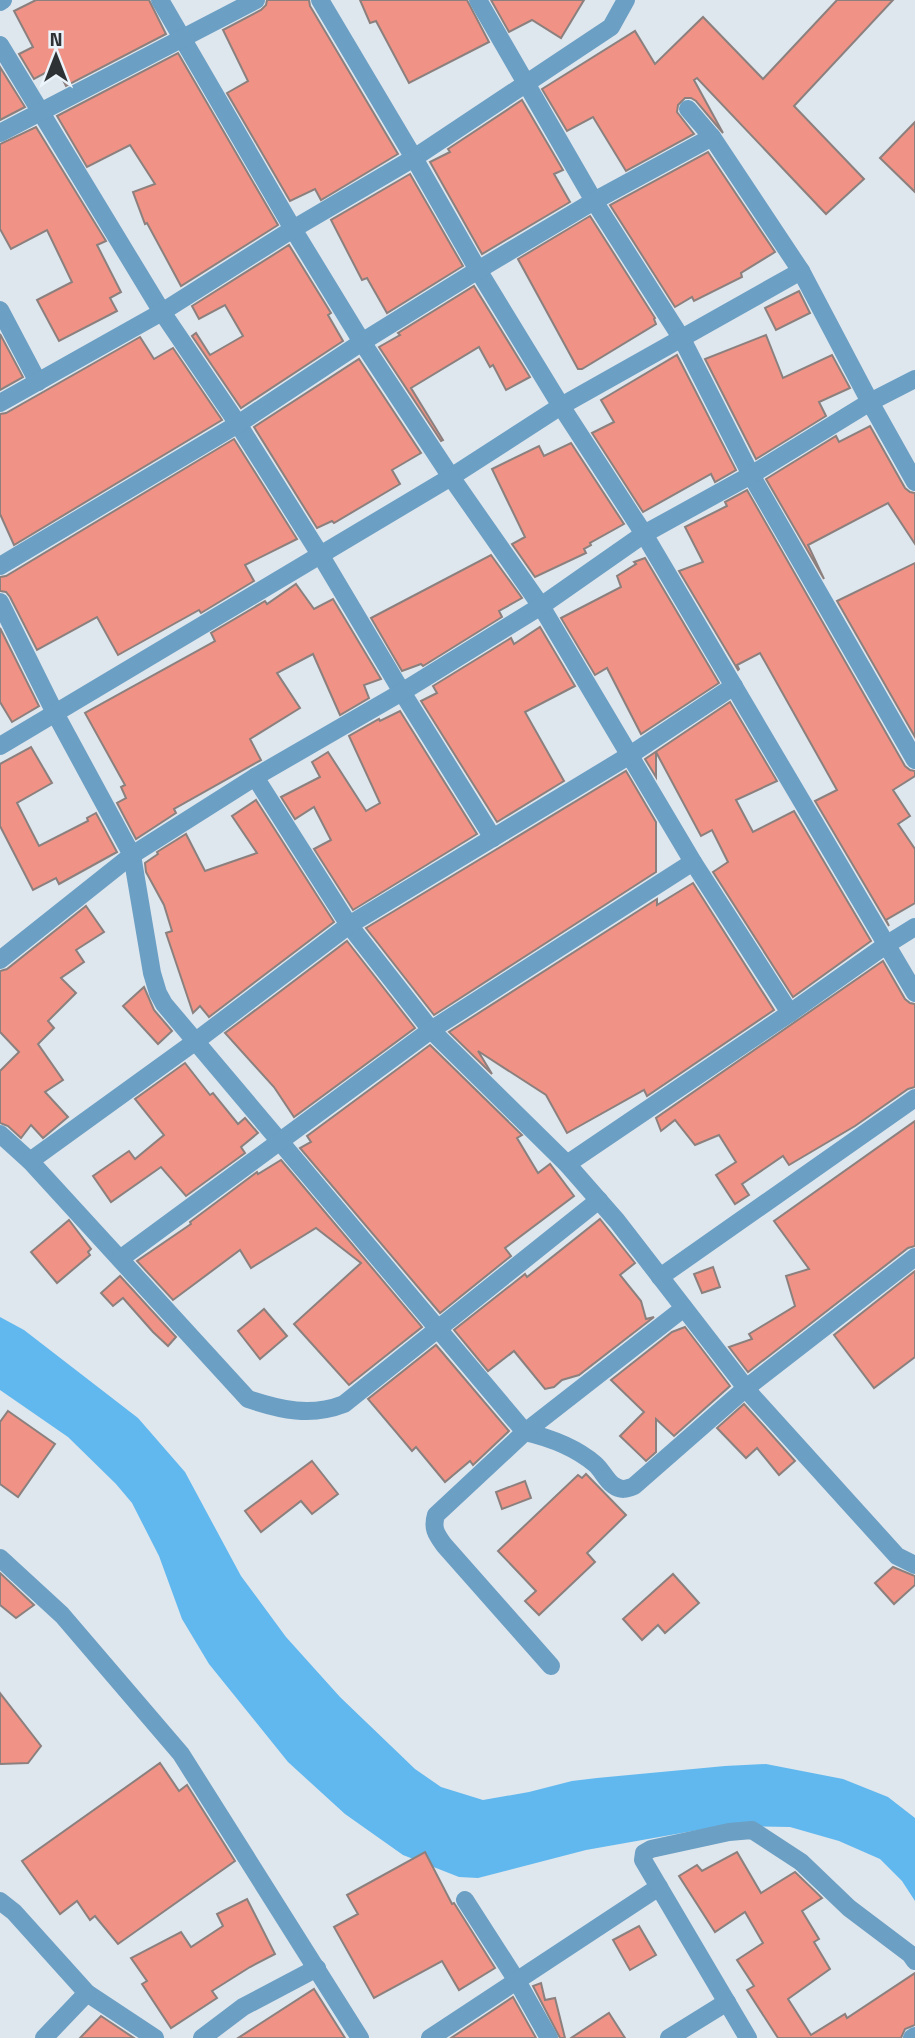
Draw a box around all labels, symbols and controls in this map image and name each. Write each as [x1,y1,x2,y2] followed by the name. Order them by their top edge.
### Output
[21,21,91,91] north arrow
[49,24,63,53] text: N

